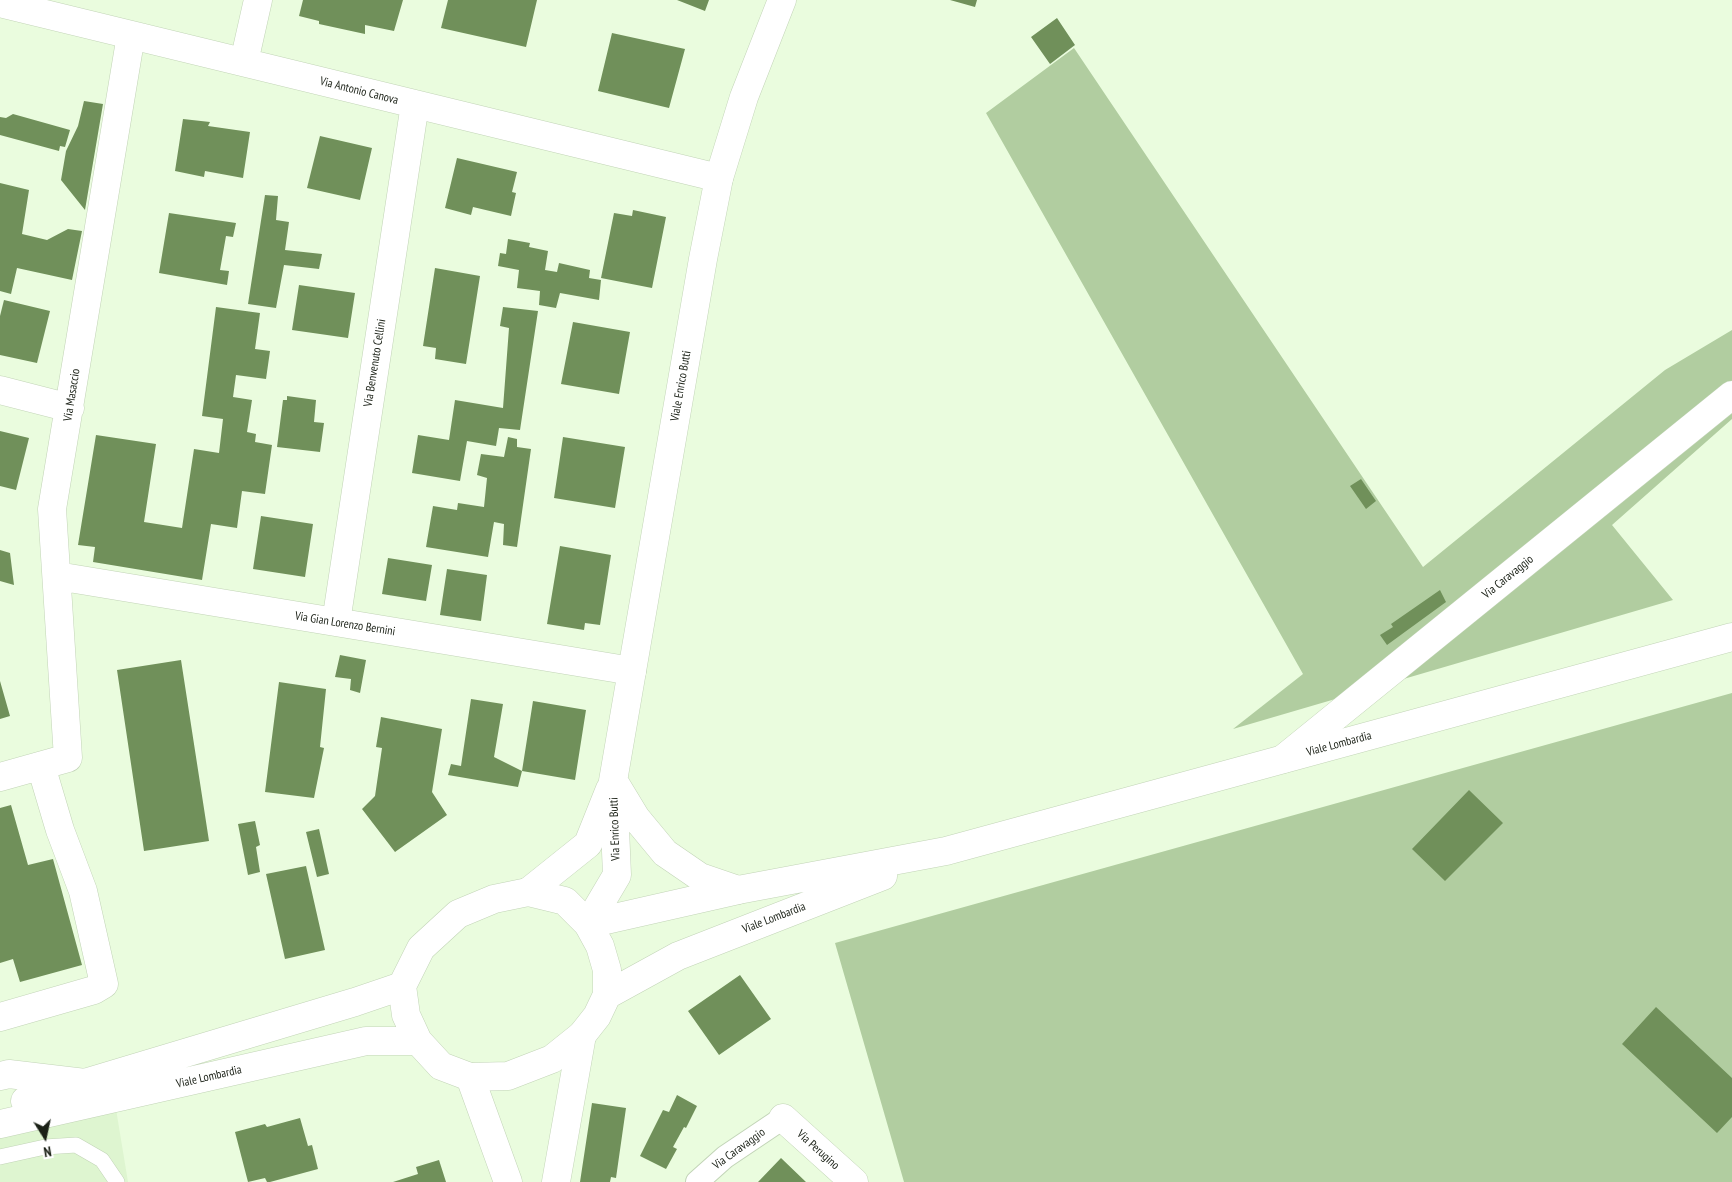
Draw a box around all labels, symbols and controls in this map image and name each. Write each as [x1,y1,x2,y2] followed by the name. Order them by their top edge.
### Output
[318,74,400,108] street label: Via Antonio Canova
[361,318,389,408] street label: Via Benvenuto Cellini
[668,350,694,422] street label: Viale Enrico Butti
[61,368,83,422] street label: Via Masaccio
[1480,552,1536,602] street label: Via Caravaggio
[294,609,396,639] street label: Via Gian Lorenzo Bernini
[1305,728,1373,760] street label: Viale Lombardia
[607,797,623,861] street label: Via Enrico Butti
[740,899,808,937] street label: Viale Lombardia
[175,1062,243,1092] street label: Viale Lombardia
[20,1112,70,1162] north arrow
[710,1125,768,1173] street label: Via Caravaggio
[794,1127,842,1173] street label: Via Perugino
[42,1142,53,1161] text: N

